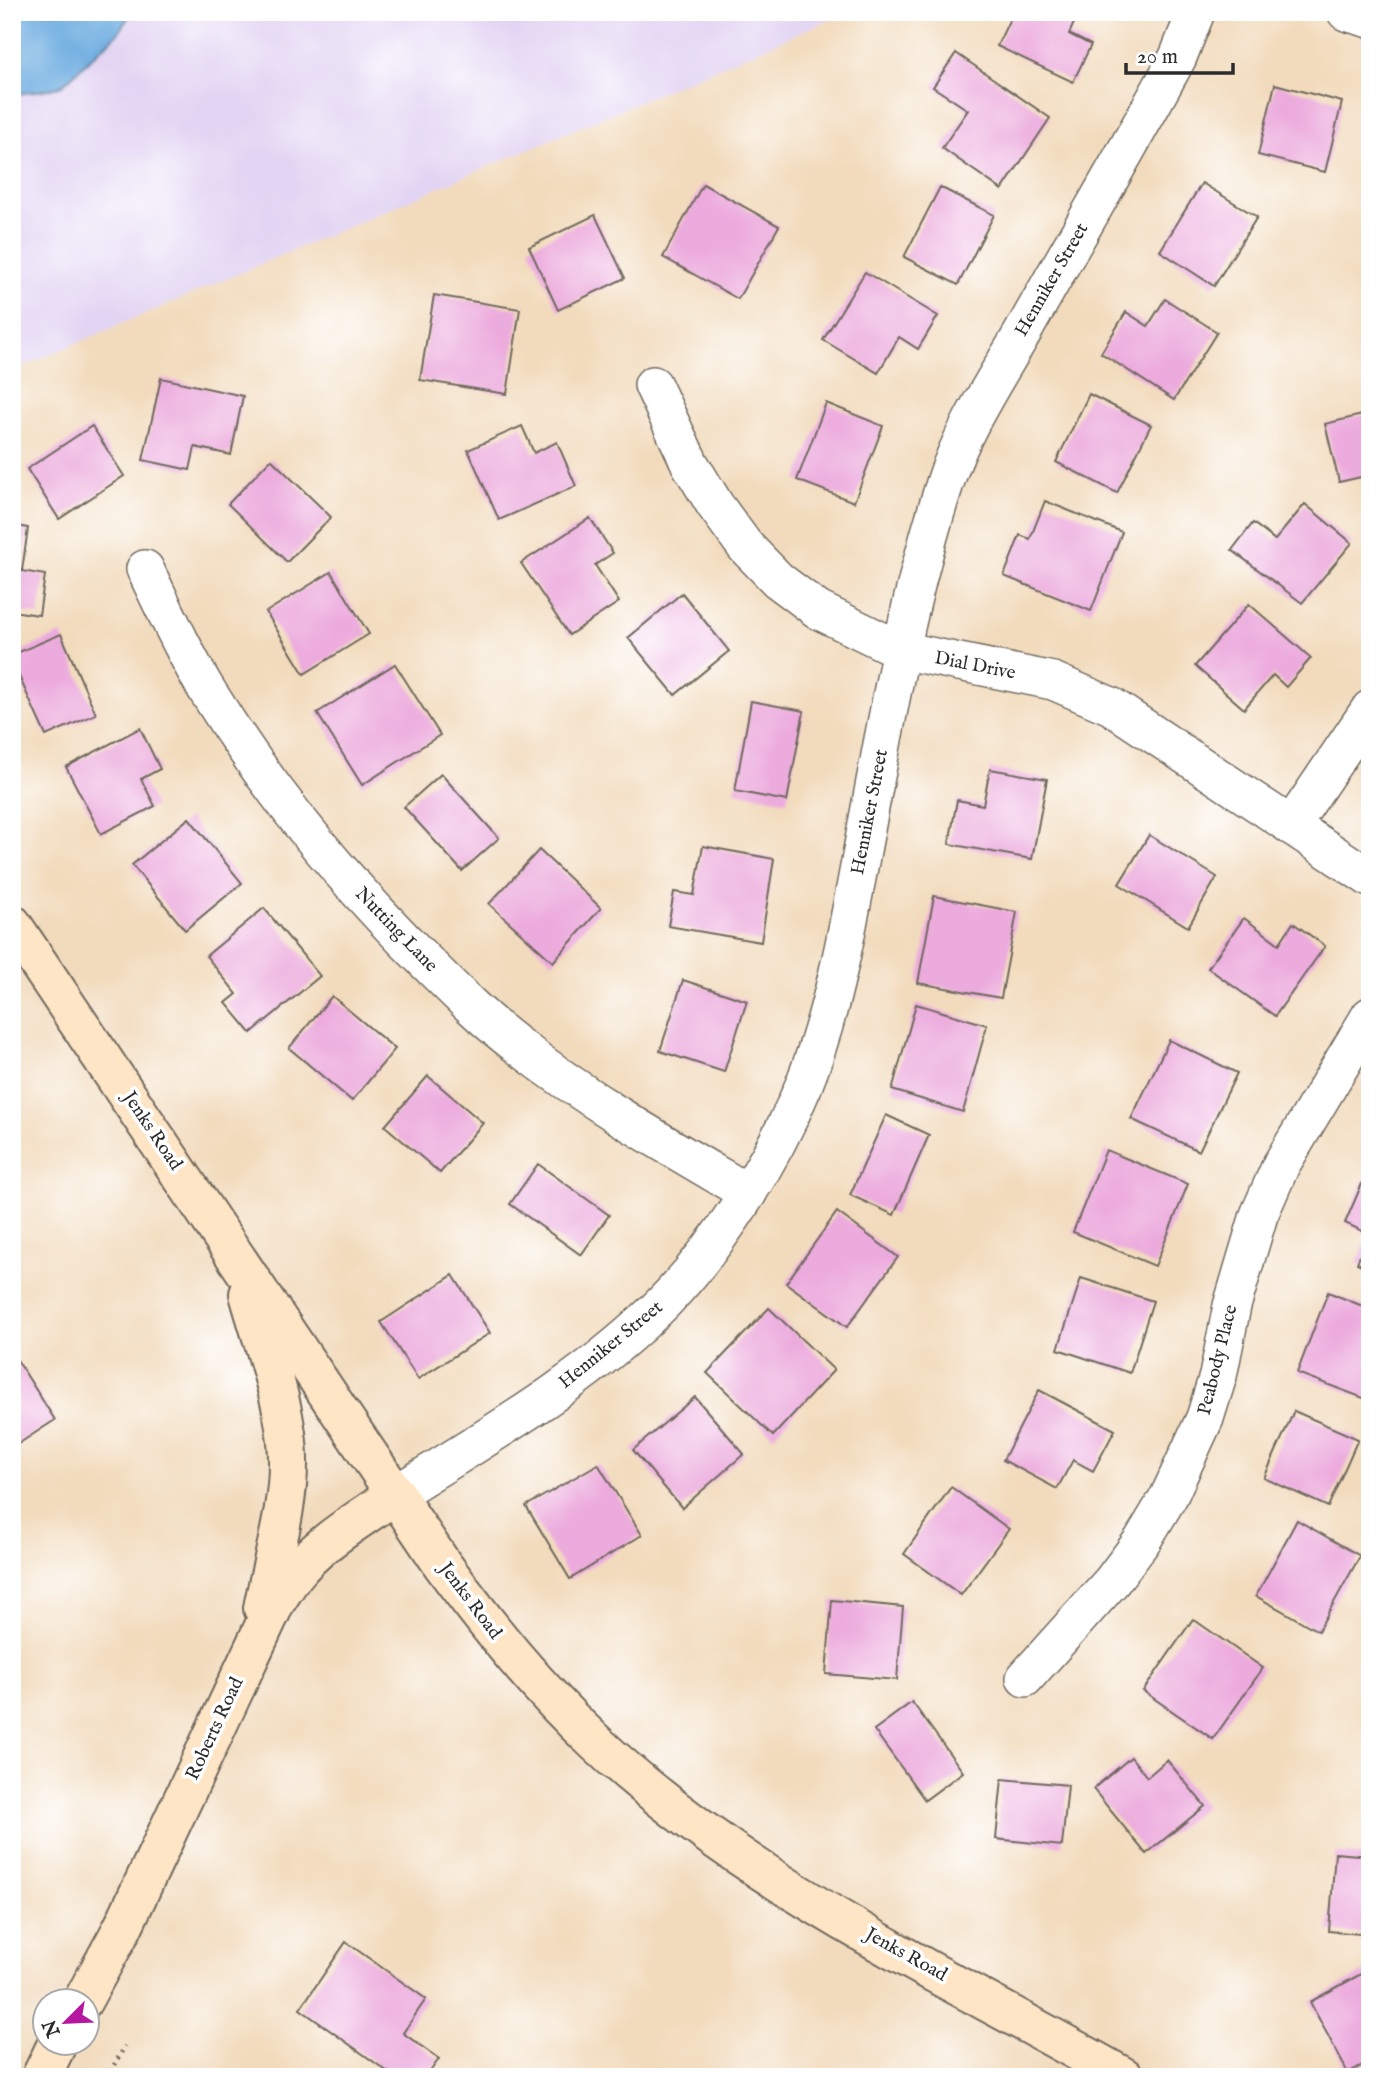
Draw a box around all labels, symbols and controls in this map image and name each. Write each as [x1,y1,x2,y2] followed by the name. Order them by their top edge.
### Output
[1126,32,1233,76] scale bar
[1137,44,1178,71] text: 20 m
[1010,219,1094,341] street label: Henniker Street
[932,646,1018,686] street label: Dial Drive
[846,747,894,877] street label: Henniker Street
[349,882,443,978] street label: Nutting Lane
[116,1085,188,1176] street label: Jenks Road
[554,1295,668,1394] street label: Henniker Street
[1193,1302,1243,1418] street label: Peabody Place
[432,1556,507,1645] street label: Jenks Road
[181,1673,250,1784] street label: Roberts Road
[859,1922,952,1988] street label: Jenks Road
[32,1988,102,2058] north arrow
[38,2015,67,2041] text: N

